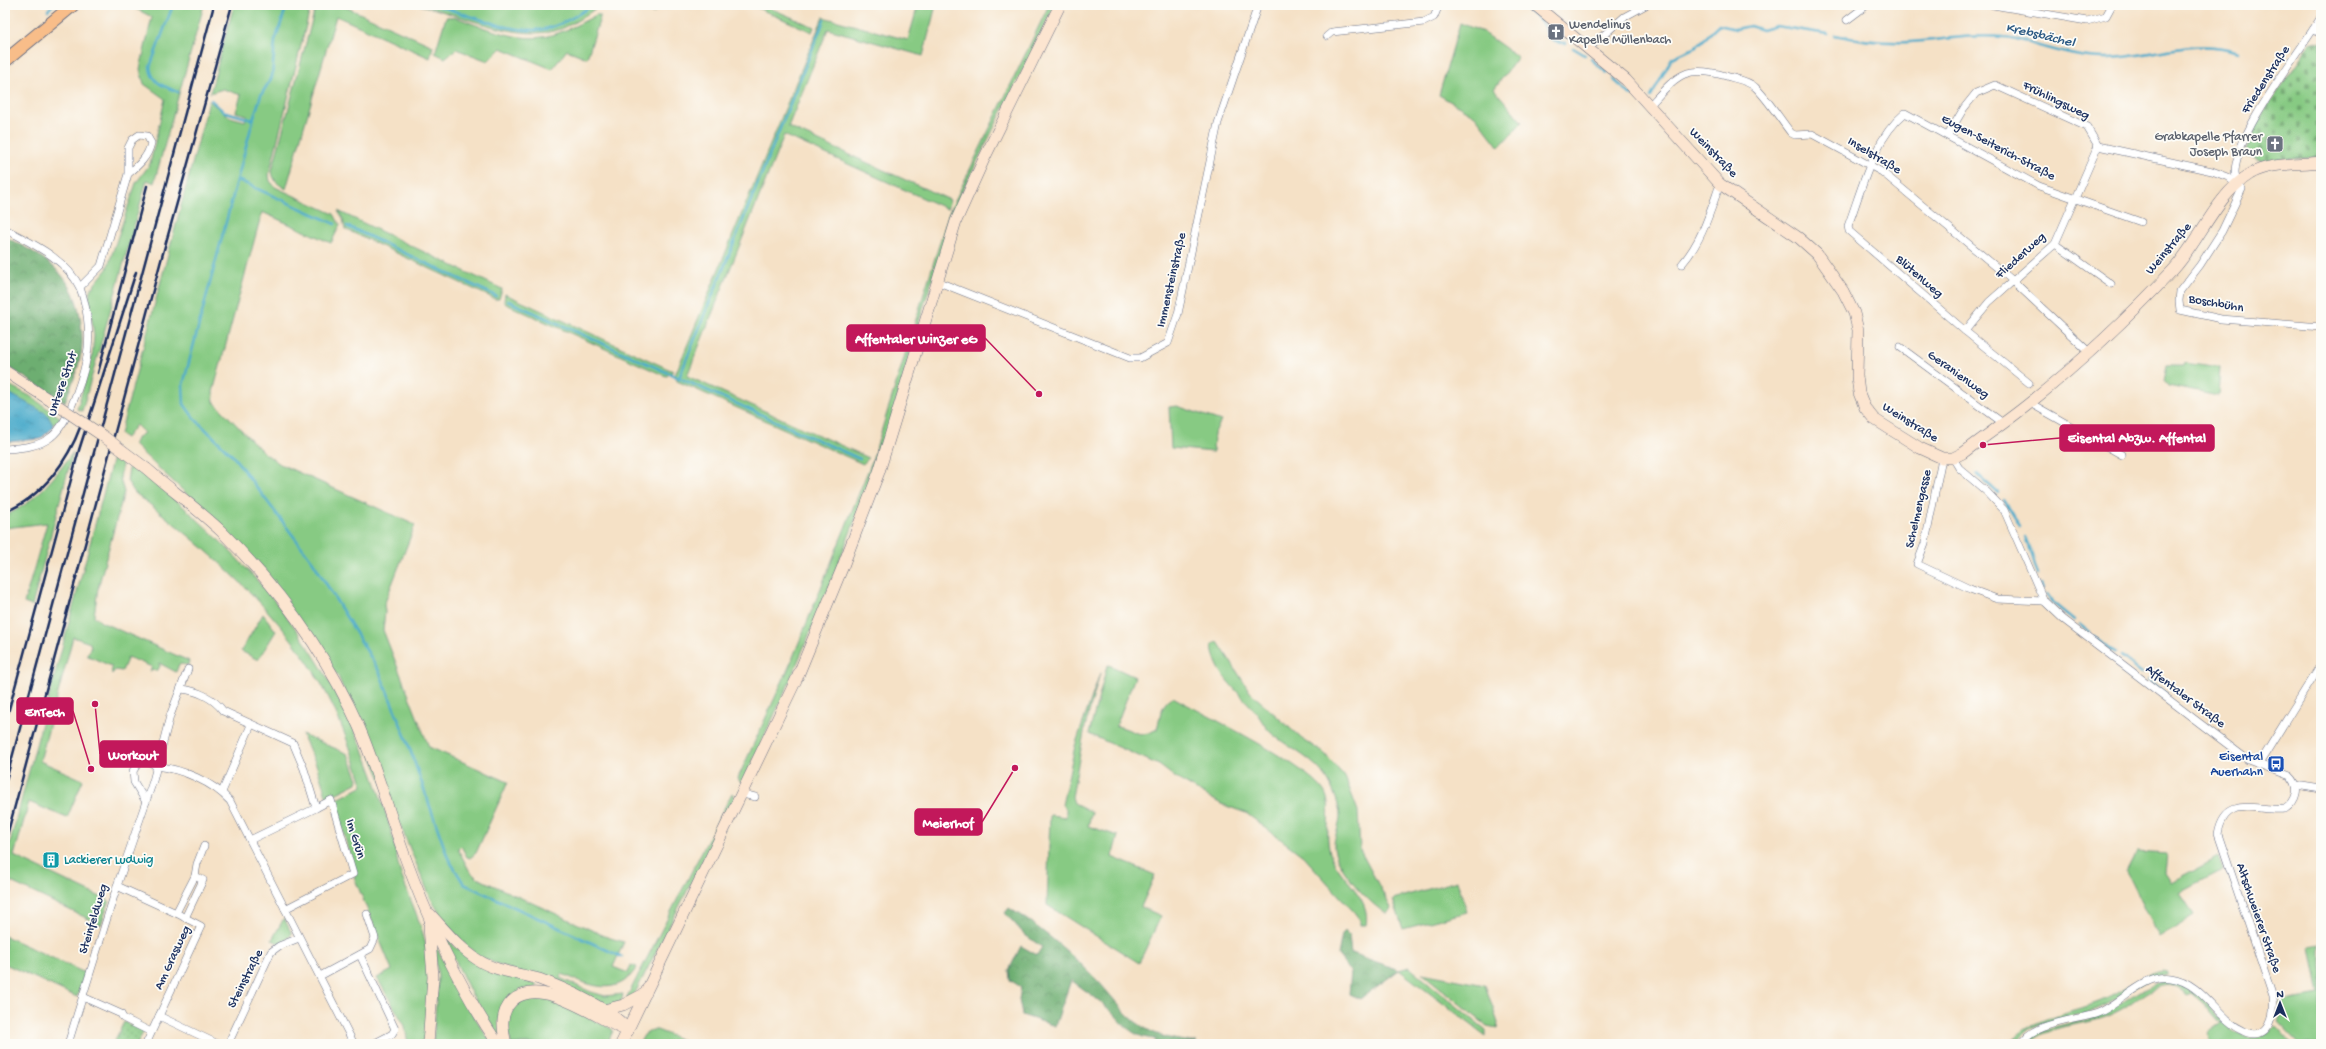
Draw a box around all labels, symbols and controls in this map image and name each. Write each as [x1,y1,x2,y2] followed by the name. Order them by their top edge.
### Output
[1569,18,1671,48] place label: Wendelinus Kapelle Müllenbach
[2004,20,2077,52] water label: Krebsbächel
[1546,22,1566,42] church icon: Wendelinus Kapelle Müllenbach
[2238,43,2294,118] street label: Friedenstraße
[2019,78,2092,124] street label: Frühlingsweg
[1938,112,2058,185] street label: Eugen-Seiterich-Straße
[1686,125,1741,181] street label: Weinstraße
[2155,130,2263,160] place label: Grabkapelle Pfarrer Joseph Braun
[1844,134,1904,178] street label: Inselstraße
[2265,134,2285,154] church icon: Grabkapelle Pfarrer Joseph Braun
[2143,220,2195,278] street label: Weinstraße
[1992,230,2049,283] street label: Fliederweg
[1154,231,1190,329] street label: Immensteinstraße
[1891,252,1946,302] street label: Blütenweg
[2186,292,2246,316] street label: Boschbühn
[847,325,985,351] callout: Affentaler Winzer eG
[854,332,978,349] text: Affentaler Winzer eG
[45,348,82,418] street label: Untere Strut
[1924,348,1992,402] street label: Geranienweg
[1879,400,1941,446] street label: Weinstraße
[2060,425,2214,451] callout: Eisental Abzw. Affental
[2068,431,2206,448] text: Eisental Abzw. Affental
[1903,468,1935,550] street label: Schelmengasse
[2142,662,2228,732] street label: Affentaler Straße
[17,698,73,724] callout: EnTech
[25,705,66,722] text: EnTech
[100,741,166,767] callout: Workout
[107,748,159,765] text: Workout
[2211,750,2264,780] place label: Eisental Auerhahn
[2266,754,2286,774] bus stop icon: Eisental Auerhahn
[915,809,982,835] callout: Meierhof
[922,816,975,833] text: Meierhof
[342,817,368,861] street label: Im Grün
[41,850,61,870] building icon: Lackierer Ludwig
[64,853,153,868] place label: Lackierer Ludwig
[2232,861,2284,975] street label: Altschweierer Straße
[76,882,112,956] street label: Steinfeldweg
[152,924,194,992] street label: Am Grasweg
[225,947,267,1011] street label: Steinstraße
[2260,983,2300,1023] north arrow
[2276,989,2284,1001] text: N

